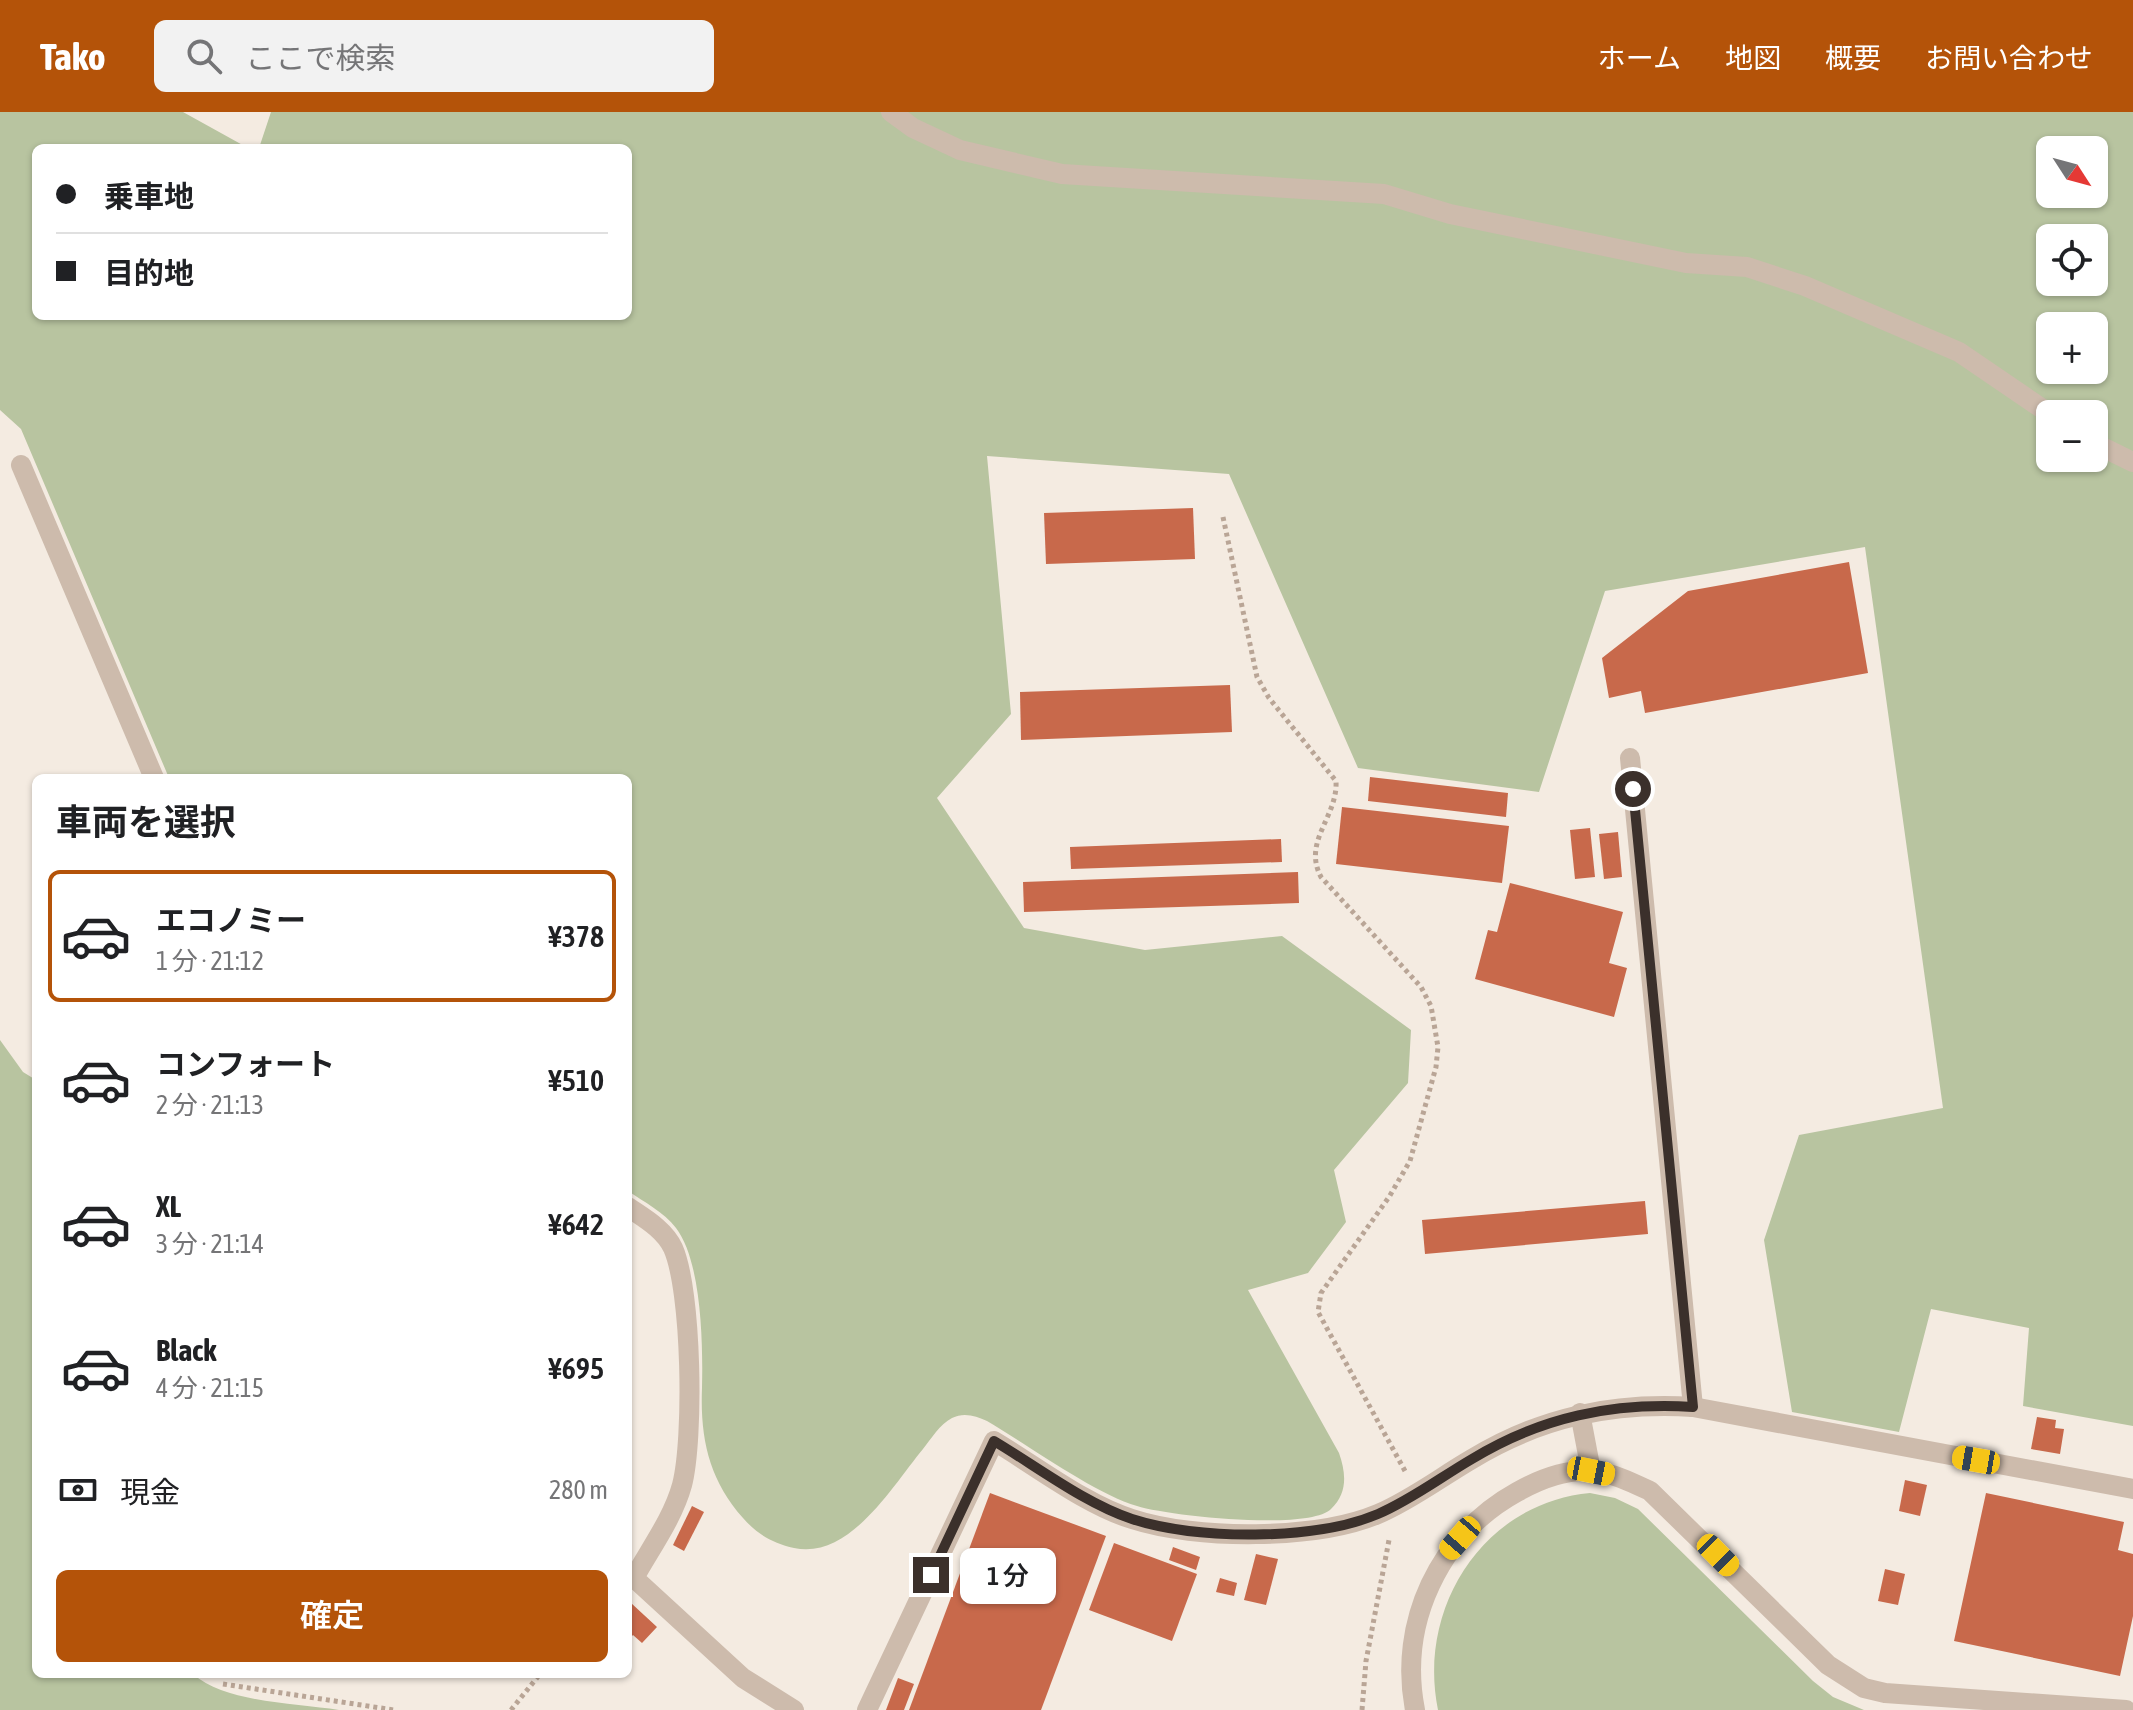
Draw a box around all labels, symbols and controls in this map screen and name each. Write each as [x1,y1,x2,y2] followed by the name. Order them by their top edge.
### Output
[154,20,714,92] search box
[182,34,226,78] icon: search
[40,35,106,78] text: Tako
[246,41,396,75] text: ここで検索
[1598,42,1681,74] text: ホーム
[1725,42,1781,74] text: 地図
[1825,42,1881,74] text: 概要
[1925,42,2093,74] text: お問い合わせ
[2036,136,2108,208] north arrow
[2036,136,2108,472] map controls
[104,179,194,213] text: 乗車地
[2036,224,2108,296] button: locate
[104,256,194,290] text: 目的地
[2036,312,2108,384] button: +
[2036,400,2108,472] button: −
[1615,771,1651,807] route start
[56,801,236,843] text: 車両を選択
[60,900,132,972] icon: car
[156,903,306,937] text: エコノミー
[548,919,604,953] text: ¥378
[156,946,264,976] text: 1 分 · 21:12
[60,1044,132,1116] icon: car
[156,1047,335,1081] text: コンフォート
[548,1063,604,1097] text: ¥510
[156,1090,264,1120] text: 2 分 · 21:13
[60,1188,132,1260] icon: car
[156,1189,181,1223] text: XL
[548,1207,604,1241] text: ¥642
[156,1229,264,1259] text: 3 分 · 21:14
[60,1332,132,1404] icon: car
[156,1333,216,1367] text: Black
[548,1351,604,1385] text: ¥695
[156,1373,264,1403] text: 4 分 · 21:15
[1950,1444,2002,1476] car
[1565,1455,1617,1487] car
[56,1468,100,1512] icon: cash
[120,1475,180,1509] text: 現金
[549,1475,608,1505] text: 280 m
[1435,1512,1485,1564] car
[1693,1530,1743,1580] car
[959,1547,1055,1603] callout: 1 分
[913,1557,949,1593] route end
[987,1561,1029,1591] text: 1 分
[56,1570,608,1662] button: 確定

